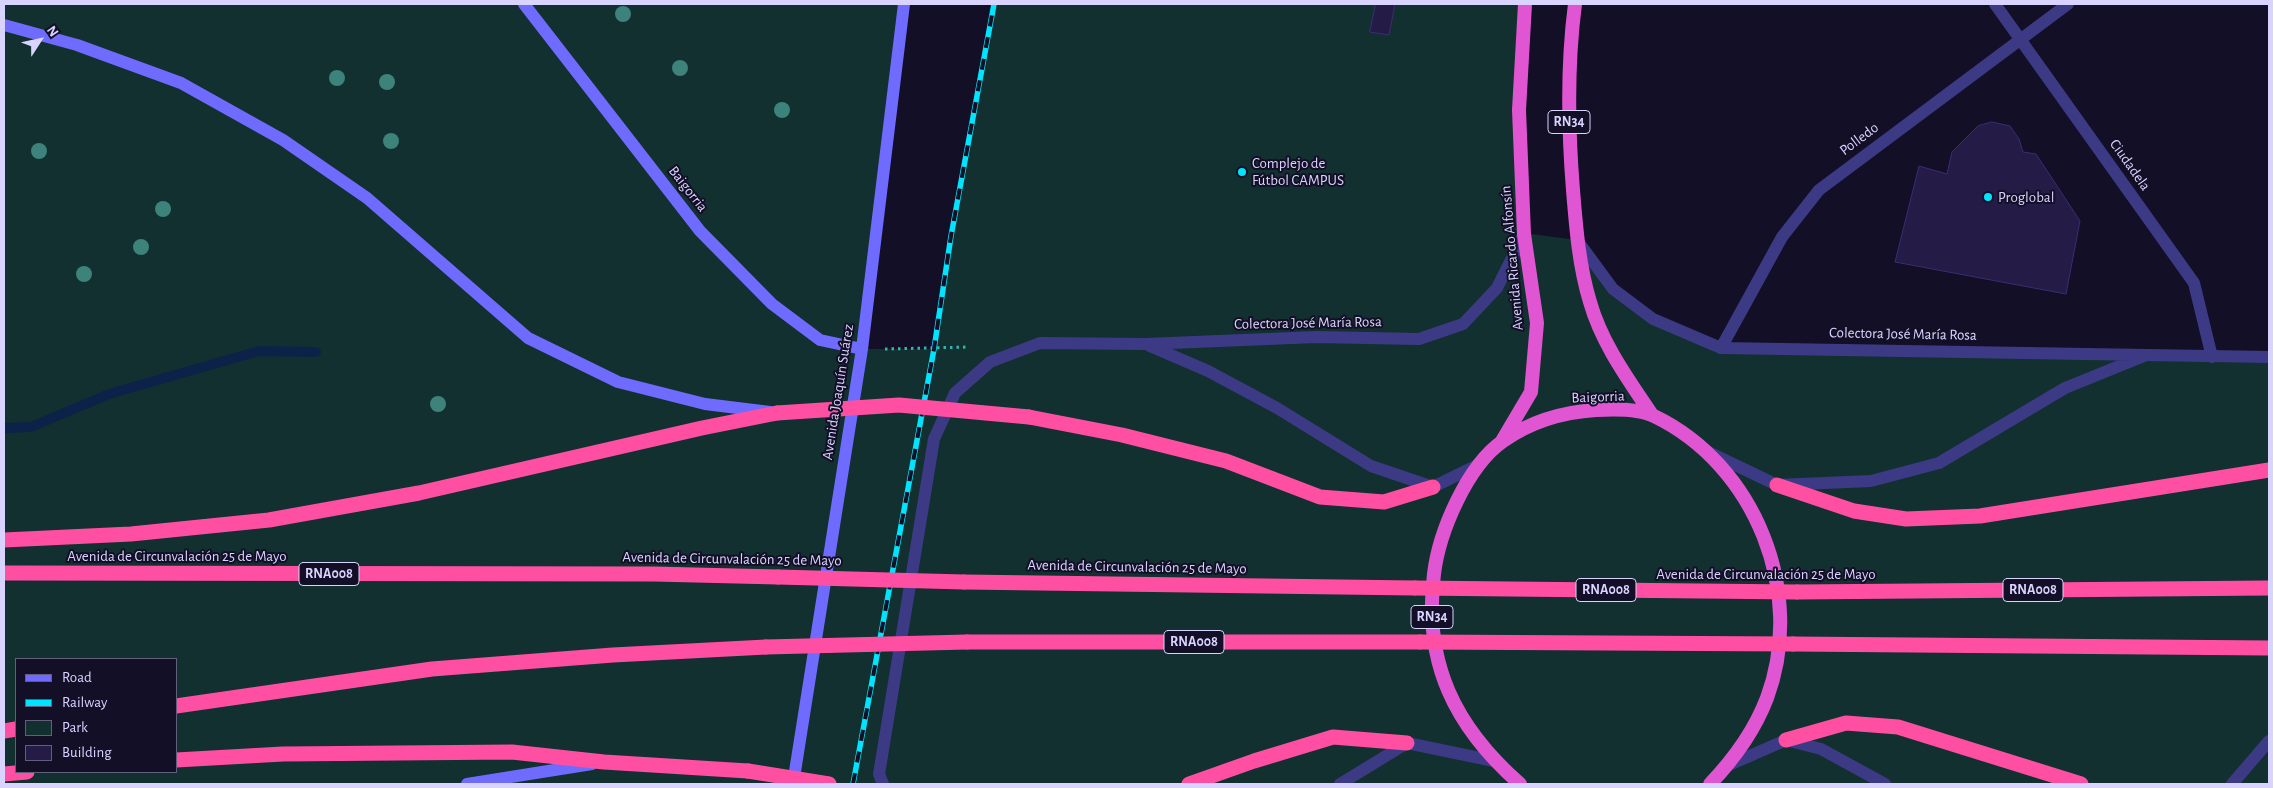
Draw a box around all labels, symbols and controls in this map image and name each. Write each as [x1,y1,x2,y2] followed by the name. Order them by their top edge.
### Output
[15,15,65,65] north arrow
[44,23,61,39] text: N
[1548,110,1590,134] road number: RN34
[1836,119,1882,159] street label: Polledo
[2106,136,2154,194] street label: Ciudadela
[1252,154,1344,189] place label: Complejo de Fútbol CAMPUS
[664,162,712,216] street label: Baigorria
[1236,166,1248,178] marker: Complejo de Fútbol CAMPUS
[1497,185,1527,331] street label: Avenida Ricardo Alfonsín
[1998,188,2055,206] place label: Proglobal
[1982,191,1994,203] marker: Proglobal
[1234,313,1382,333] street label: Colectora José María Rosa
[818,323,858,461] street label: Avenida Joaquín Suárez
[1829,324,1977,344] street label: Colectora José María Rosa
[1571,387,1625,407] street label: Baigorria
[67,547,287,565] street label: Avenida de Circunvalación 25 de Mayo
[622,548,842,570] street label: Avenida de Circunvalación 25 de Mayo
[1027,556,1247,578] street label: Avenida de Circunvalación 25 de Mayo
[299,562,359,586] road number: RNA008
[1656,565,1876,583] street label: Avenida de Circunvalación 25 de Mayo
[1576,578,1636,602] road number: RNA008
[2003,578,2063,602] road number: RNA008
[1411,606,1453,628] road number: RN34
[1164,630,1224,654] road number: RNA008
[15,658,178,773] legend
[62,670,92,685] text: Road
[62,695,107,710] text: Railway
[62,720,88,735] text: Park
[62,745,112,760] text: Building

